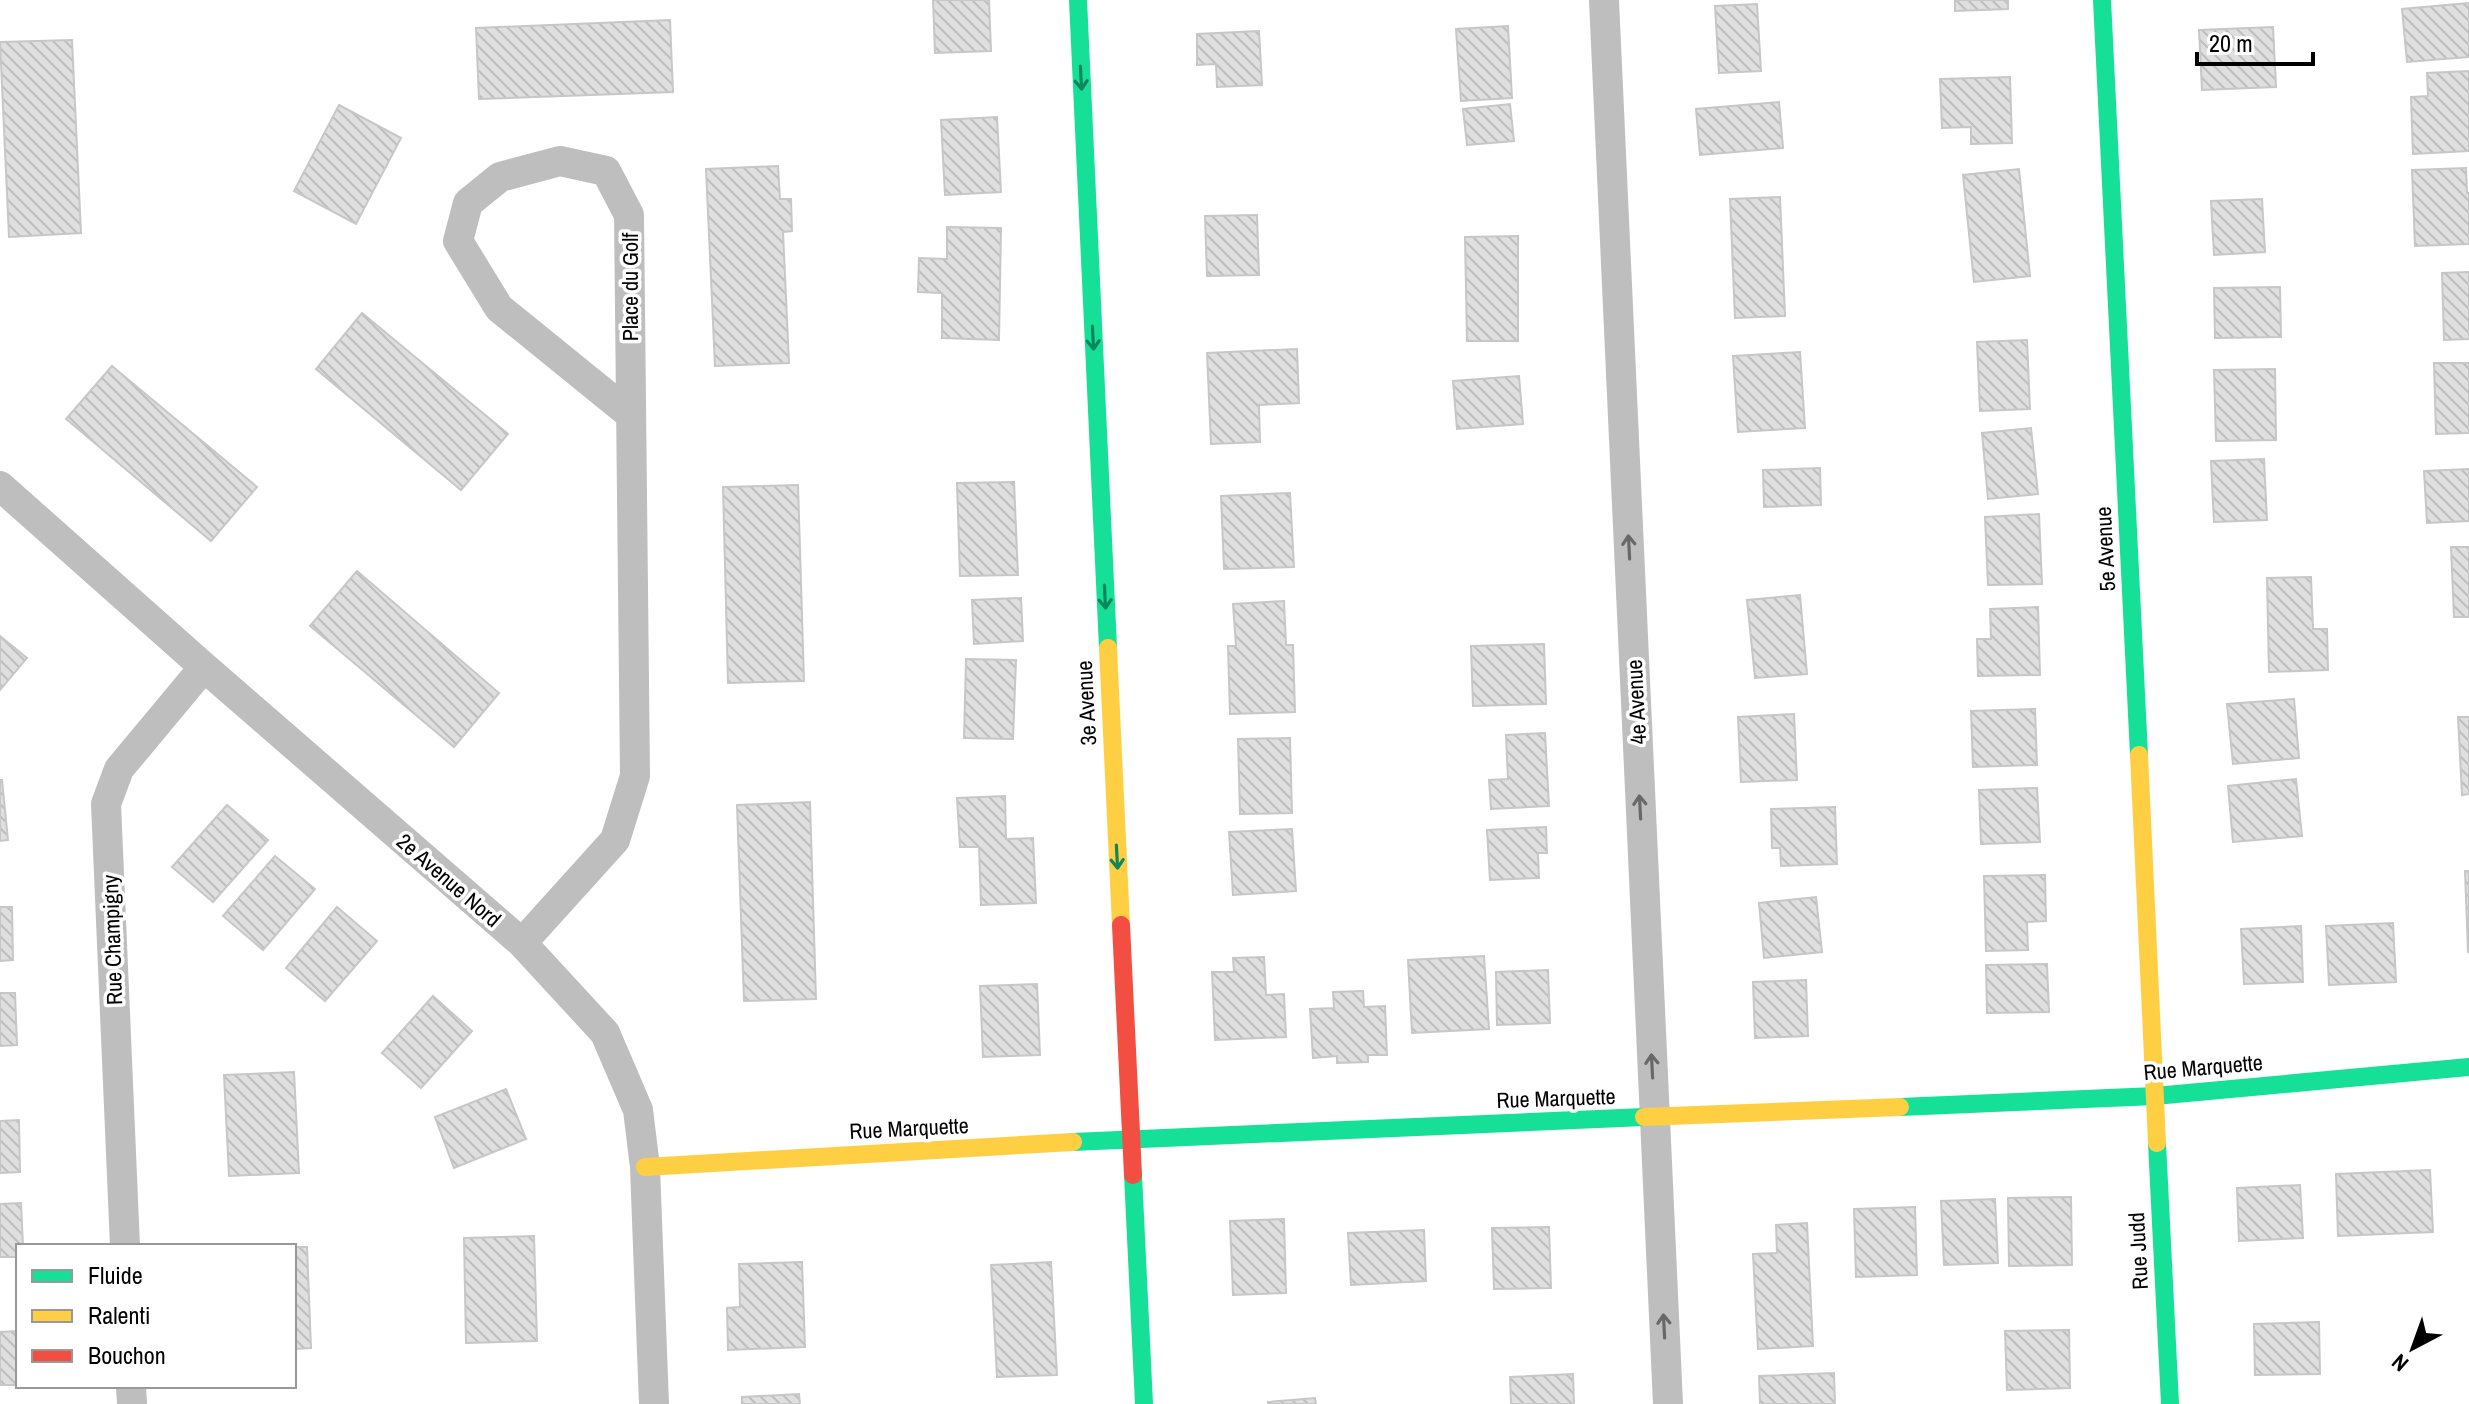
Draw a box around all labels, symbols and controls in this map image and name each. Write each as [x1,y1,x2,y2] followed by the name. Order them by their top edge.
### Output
[2197,16,2313,66] scale bar
[2209,27,2253,59] text: 20 m
[1074,64,1089,91] one-way arrow
[615,232,645,341] street label: Place du Golf
[1086,324,1101,351] one-way arrow
[2088,506,2122,592] street label: 5e Avenue
[1621,534,1636,561] one-way arrow
[1098,583,1113,610] one-way arrow
[1619,659,1653,745] street label: 4e Avenue
[1069,660,1103,746] street label: 3e Avenue
[1633,794,1648,821] one-way arrow
[390,826,508,934] street label: 2e Avenue Nord
[1110,843,1125,870] one-way arrow
[95,874,129,1006] street label: Rue Champigny
[2142,1047,2264,1087] street label: Rue Marquette
[1645,1053,1660,1080] one-way arrow
[1496,1081,1616,1115] street label: Rue Marquette
[849,1110,969,1146] street label: Rue Marquette
[2121,1212,2155,1290] street label: Rue Judd
[16,1244,296,1388] legend
[88,1259,143,1291] text: Fluide
[88,1299,150,1331] text: Ralenti
[2373,1308,2453,1388] north arrow
[1657,1313,1672,1340] one-way arrow
[88,1339,166,1371] text: Bouchon
[2385,1347,2415,1379] text: N

